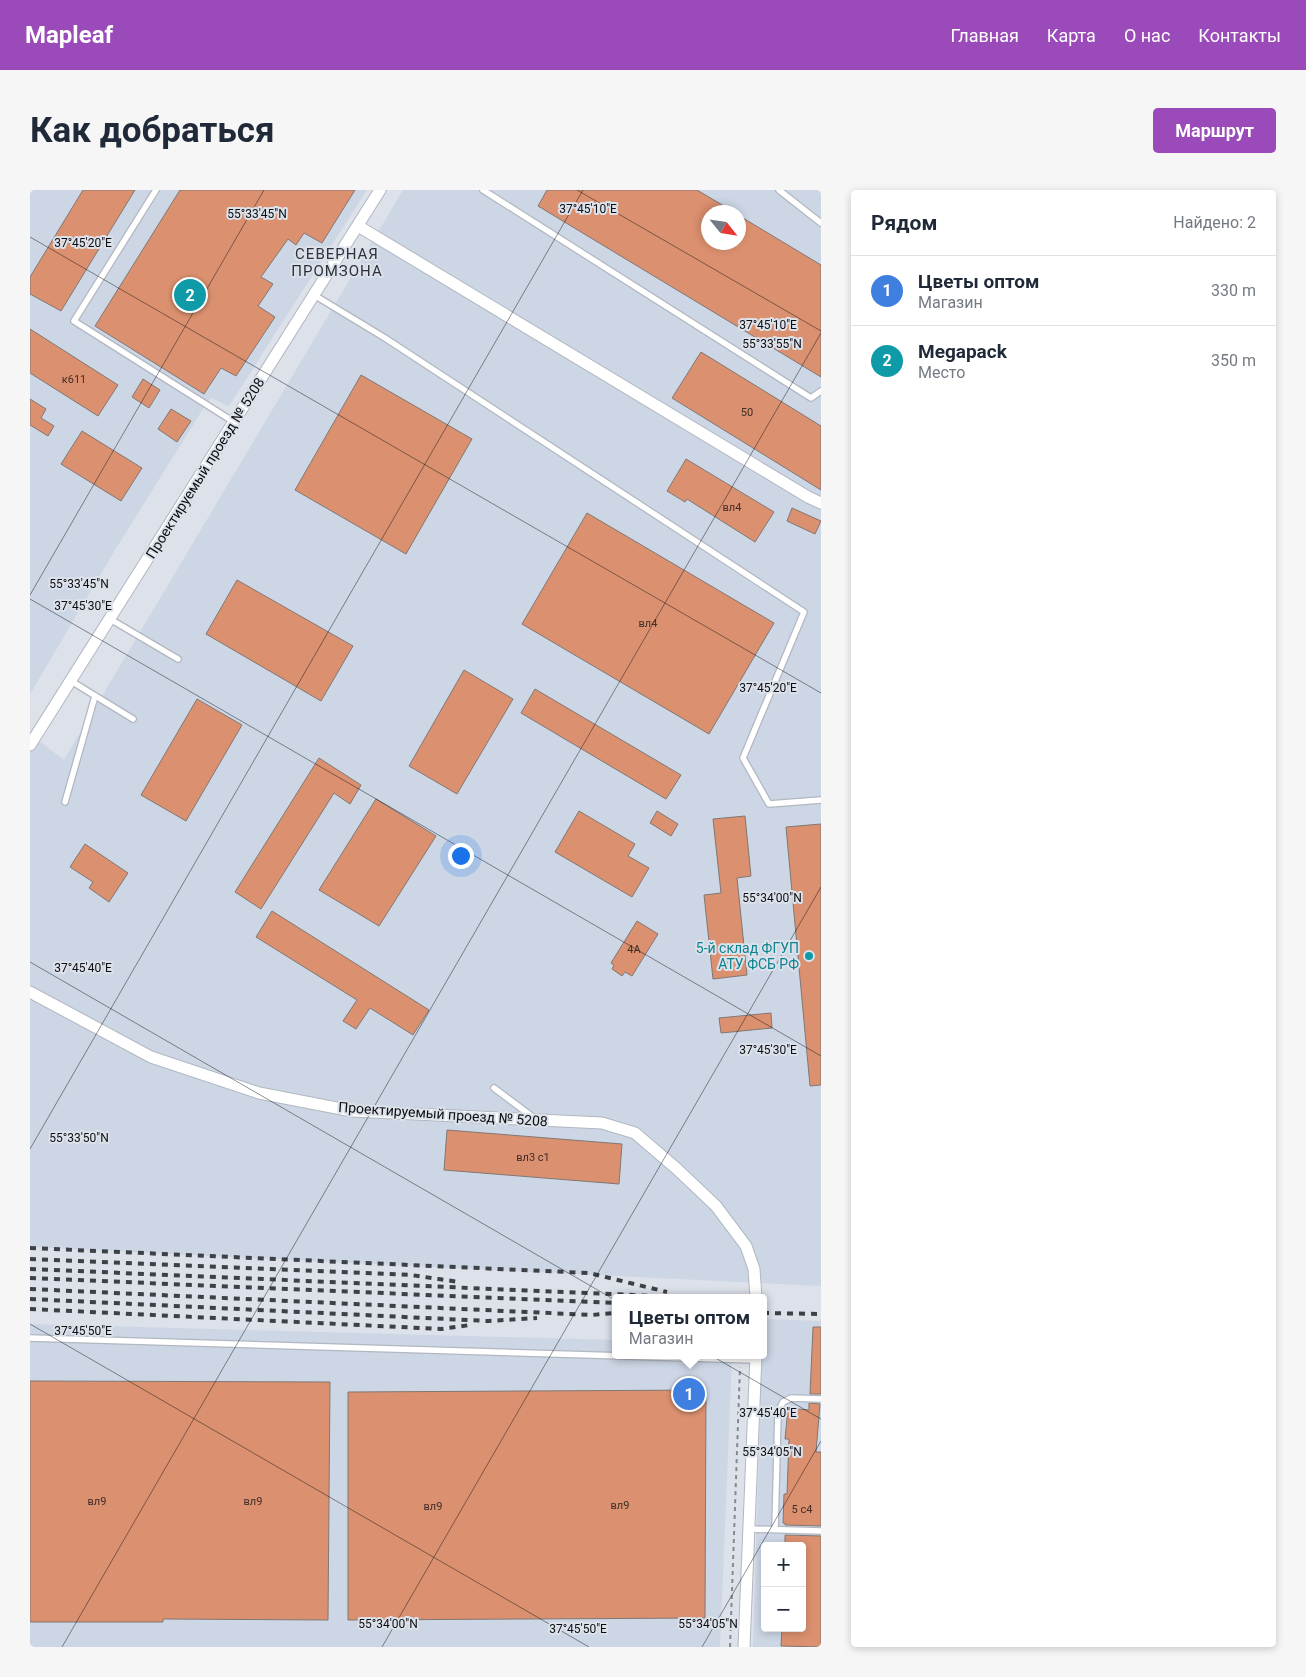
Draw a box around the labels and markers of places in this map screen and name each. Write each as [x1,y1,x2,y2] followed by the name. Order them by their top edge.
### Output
[174,276,206,314] pin: 2
[696,940,799,972] place label: 5-й склад ФГУП АТУ ФСБ РФ
[803,950,815,962] marker: 5-й склад ФГУП АТУ ФСБ РФ
[673,1375,705,1413] pin: 1

